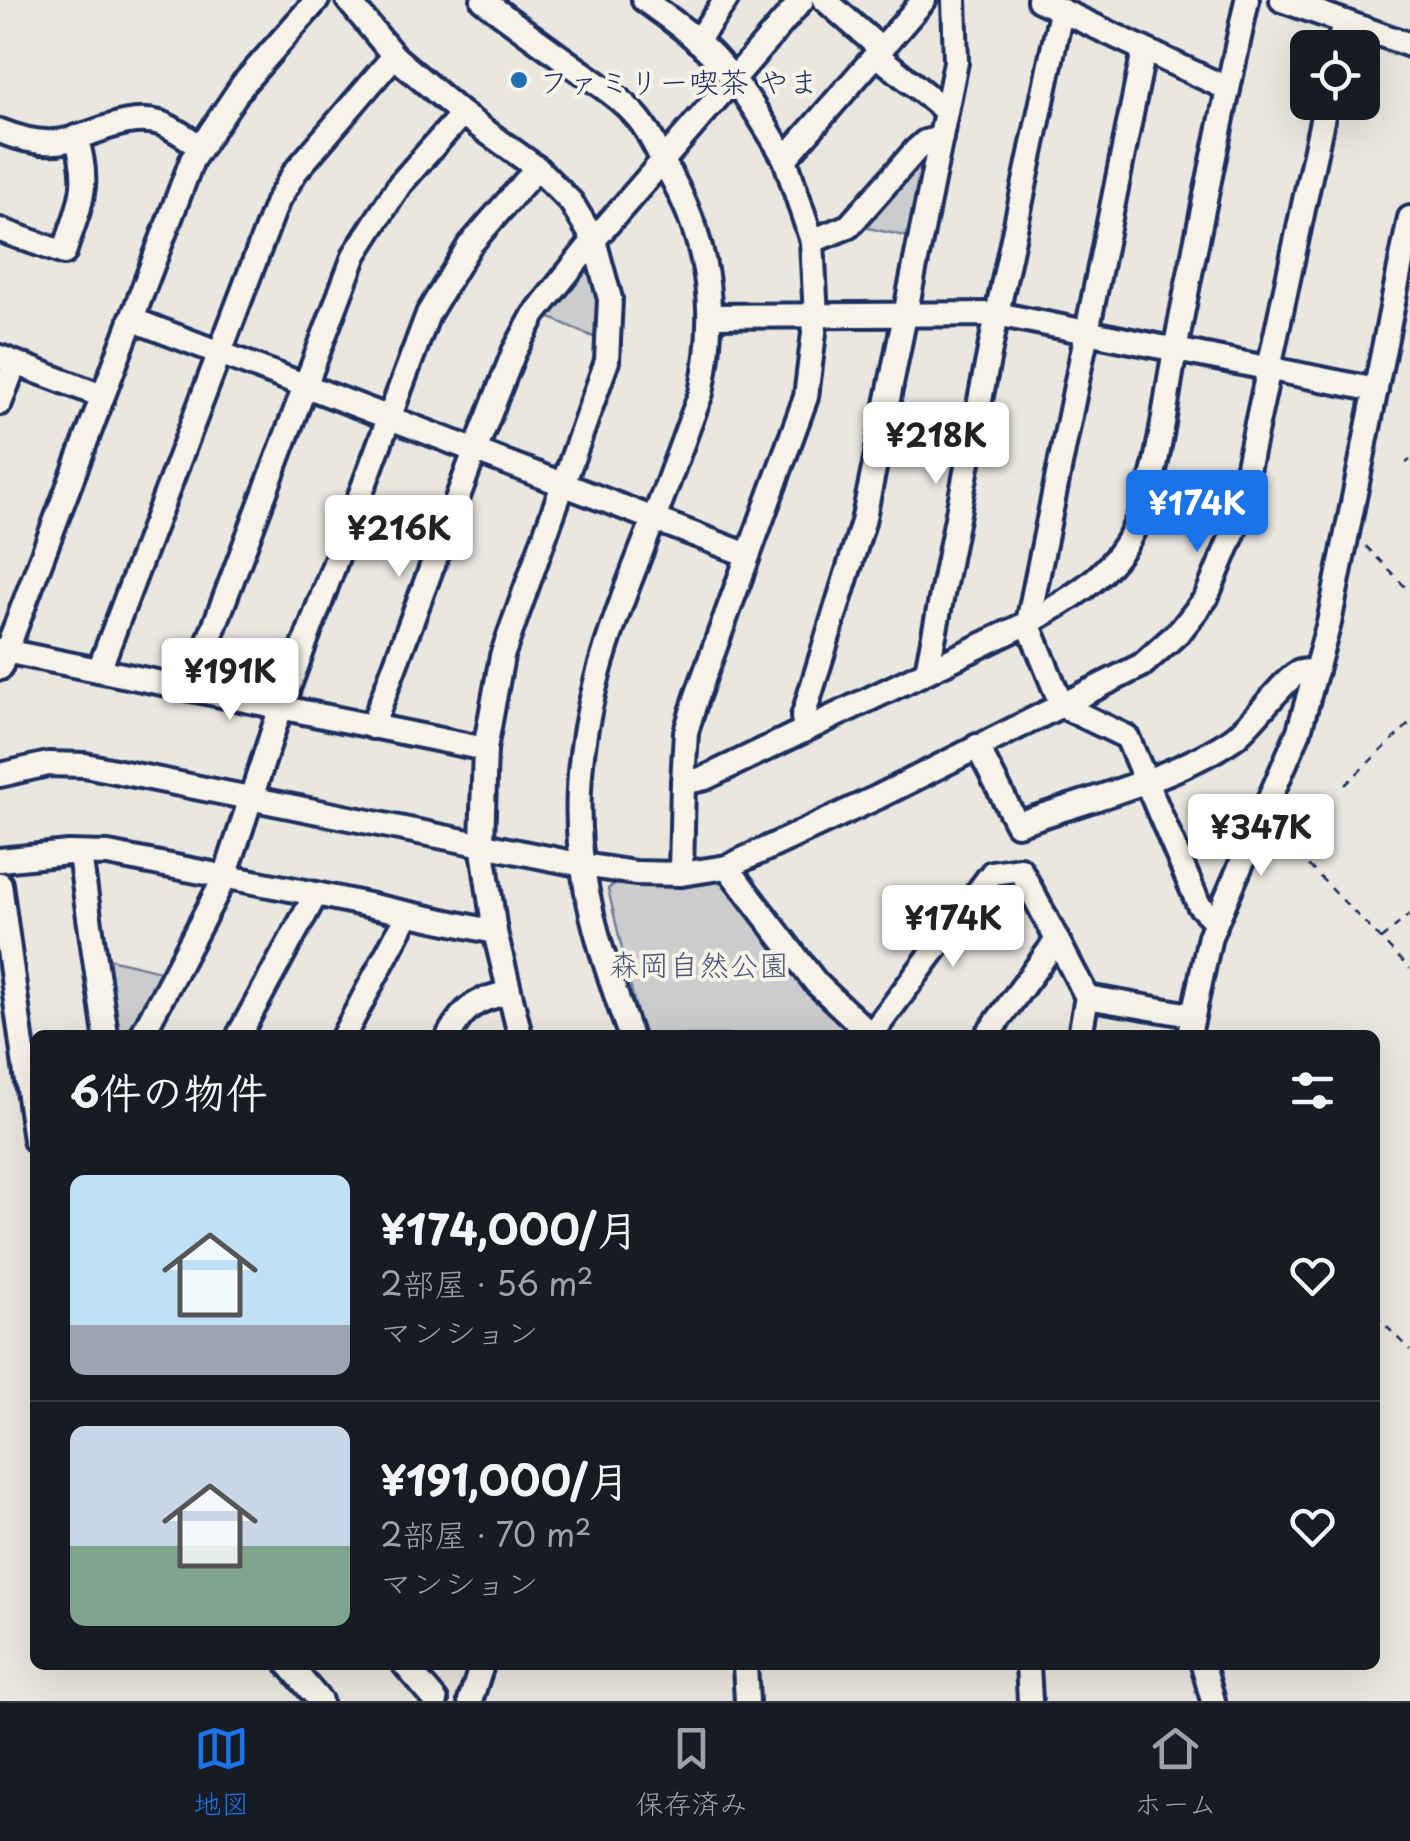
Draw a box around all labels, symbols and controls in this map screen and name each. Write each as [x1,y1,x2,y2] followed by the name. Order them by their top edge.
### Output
[1290,30,1380,120] map controls
[1290,30,1380,120] button: locate
[539,58,819,103] place label: ファミリー喫茶 やま
[508,69,530,91] marker: ファミリー喫茶 やま
[866,402,1006,487] pin: ¥218K
[885,410,987,458] text: ¥218K
[1127,470,1267,555] pin: ¥174K
[1148,478,1246,526] text: ¥174K
[329,495,469,580] pin: ¥216K
[347,503,451,551] text: ¥216K
[160,638,300,723] pin: ¥191K
[184,646,276,694] text: ¥191K
[1191,794,1331,879] pin: ¥347K
[1210,802,1312,850] text: ¥347K
[883,885,1023,970] pin: ¥174K
[904,893,1002,941] text: ¥174K
[609,941,789,986] park label: 森岡自然公園
[70,1059,268,1122] text: 6件の物件
[1285,1063,1340,1118] icon: filters
[380,1196,639,1259] text: ¥174,000/月
[150,1215,270,1335] icon: home
[1285,1248,1340,1303] icon: heart
[380,1259,594,1307] text: 2部屋 · 56 m²
[380,1307,539,1355] text: マンション
[380,1447,630,1510] text: ¥191,000/月
[150,1466,270,1586] icon: home
[1285,1499,1340,1554] icon: heart
[380,1510,592,1558] text: 2部屋 · 70 m²
[380,1558,539,1606] text: マンション
[193,1721,249,1824] tab: 地図
[636,1721,748,1824] tab: 保存済み
[1134,1721,1217,1824] tab: ホーム

